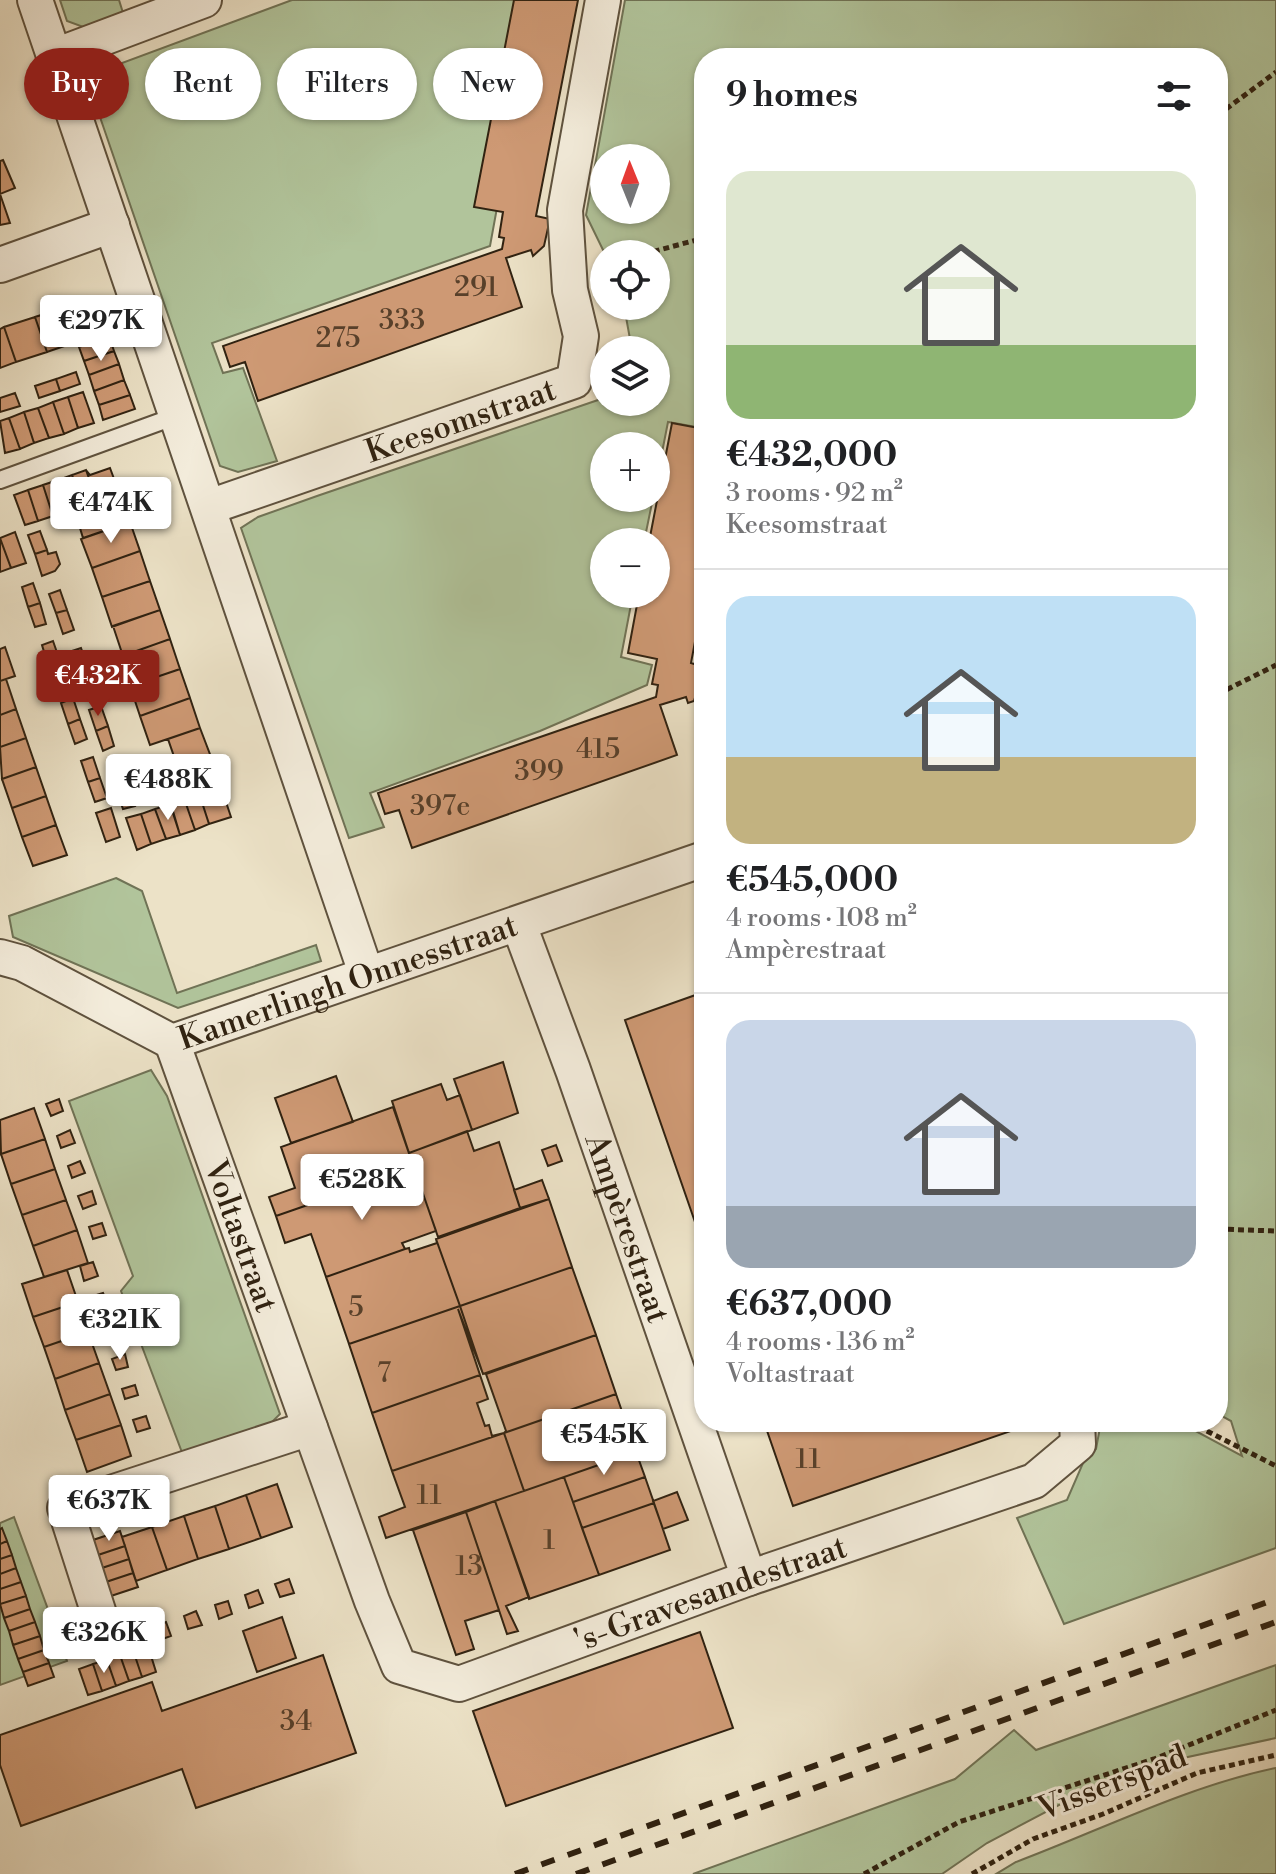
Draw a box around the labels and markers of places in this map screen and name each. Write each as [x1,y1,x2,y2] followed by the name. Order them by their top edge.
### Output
[45,295,157,363] pin: €297K
[55,477,167,545] pin: €474K
[42,650,154,718] pin: €432K
[112,754,224,822] pin: €488K
[306,1154,418,1222] pin: €528K
[64,1294,176,1362] pin: €321K
[548,1409,660,1477] pin: €545K
[53,1475,165,1543] pin: €637K
[48,1607,160,1675] pin: €326K

